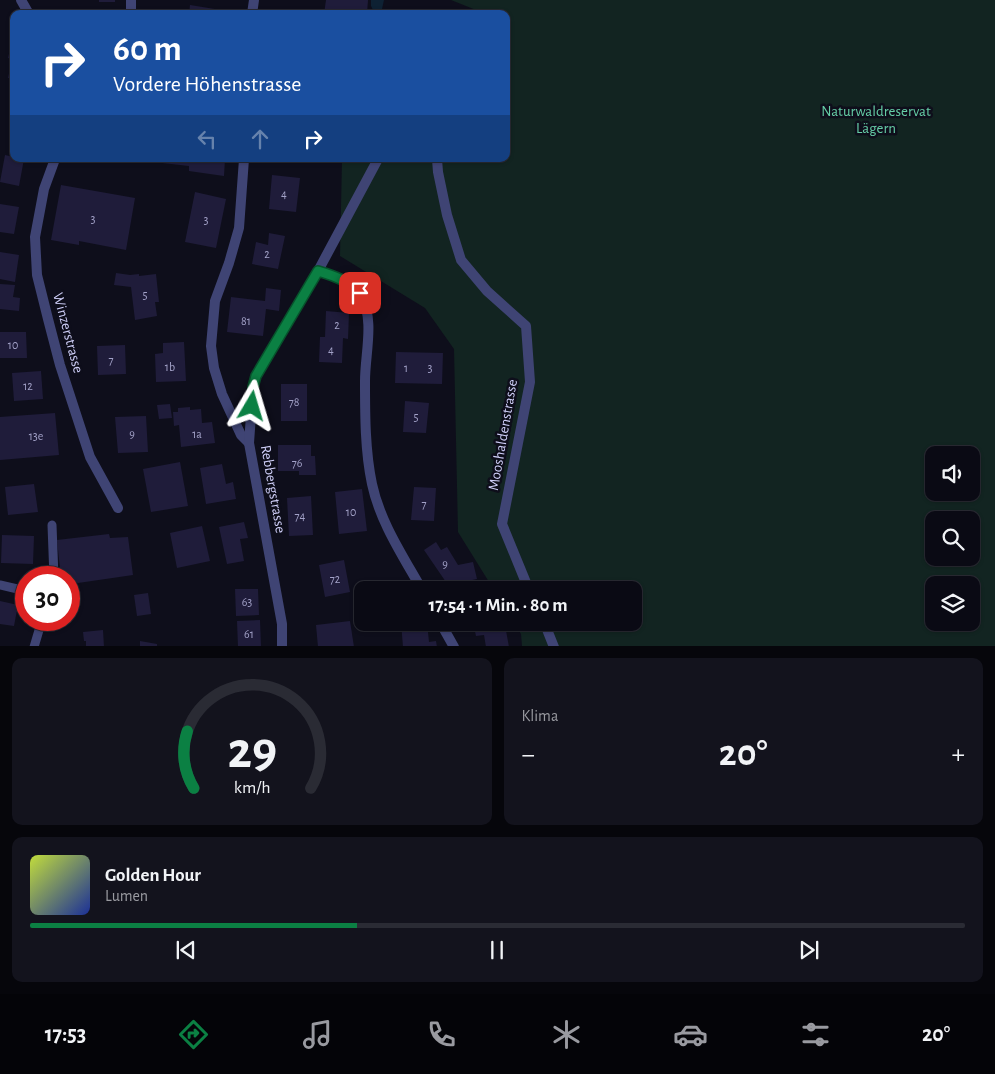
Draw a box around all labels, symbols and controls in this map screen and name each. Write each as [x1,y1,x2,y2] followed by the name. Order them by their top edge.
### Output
[30,30,95,95] icon: right
[113,32,182,67] text: 60 m
[113,73,301,95] text: Vordere Höhenstrasse
[821,104,931,136] park label: Naturwaldreservat Lägern
[193,125,221,153] icon: left
[246,125,274,153] icon: ahead
[299,125,327,153] icon: right
[281,188,287,200] house number: 4
[91,213,96,225] house number: 3
[204,214,209,226] house number: 3
[264,248,270,260] house number: 2
[339,272,381,314] pin
[346,279,374,307] icon: arrive
[142,289,148,301] house number: 5
[50,291,86,375] street label: Winzerstrasse
[241,315,251,327] house number: 81
[334,319,340,331] house number: 2
[8,339,18,351] house number: 10
[328,344,334,356] house number: 4
[108,354,114,366] house number: 7
[165,361,175,373] house number: 1b
[404,362,408,374] house number: 1
[428,362,433,374] house number: 3
[486,378,520,492] street label: Mooshaldenstrasse
[225,379,277,431] position arrow
[23,380,33,392] house number: 12
[289,396,300,408] house number: 78
[413,411,419,423] house number: 5
[129,428,135,440] house number: 9
[192,428,202,440] house number: 1a
[29,430,43,442] house number: 13e
[258,444,288,534] street label: Rebbergstrasse
[925,446,980,631] map controls
[925,446,980,501] button: sound
[292,457,303,469] house number: 76
[421,498,427,510] house number: 7
[346,506,356,518] house number: 10
[295,510,306,522] house number: 74
[925,511,980,566] button: search
[442,558,448,570] house number: 9
[15,566,80,631] speed limit sign: 30
[330,573,341,585] house number: 72
[925,576,980,631] button: layers
[242,596,252,608] house number: 63
[428,596,568,615] text: 17:54 · 1 Min. · 80 m
[244,628,254,640] house number: 61
[522,708,558,724] text: Klima
[227,725,277,777] text: 29
[719,735,768,773] text: 20°
[522,741,535,769] text: −
[952,741,965,769] text: +
[233,779,270,797] text: km/h
[105,866,201,885] text: Golden Hour
[105,888,148,904] text: Lumen
[172,936,200,964] icon: previous
[483,936,511,964] icon: pause
[795,936,823,964] icon: next
[176,1017,211,1052] icon: directions
[300,1017,335,1052] icon: music
[424,1017,459,1052] icon: phone
[549,1017,584,1052] icon: climate
[673,1017,708,1052] icon: car
[798,1017,833,1052] icon: filters
[45,1023,86,1045] text: 17:53
[922,1023,950,1045] text: 20°

